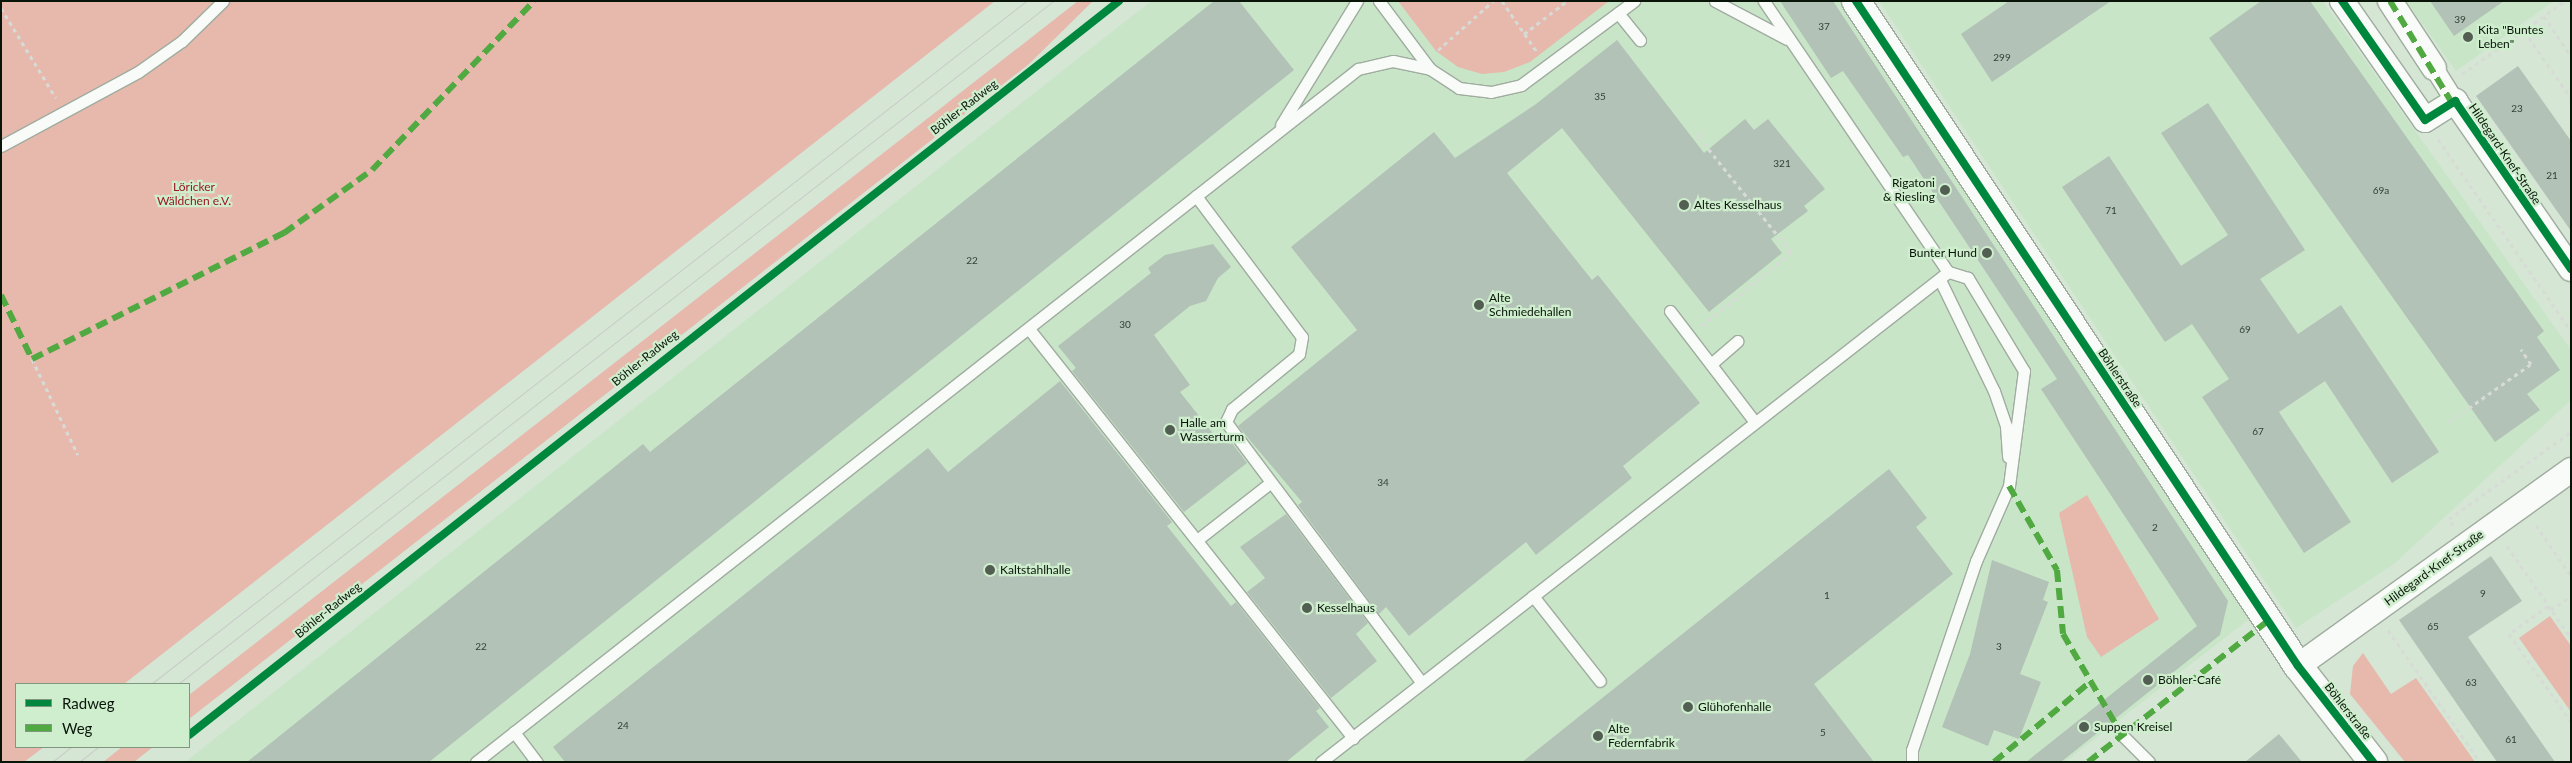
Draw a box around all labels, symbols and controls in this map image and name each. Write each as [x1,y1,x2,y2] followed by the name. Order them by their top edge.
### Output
[2454,14,2466,26] house number: 39
[1818,21,1830,33] house number: 37
[2478,23,2543,51] place label: Kita "Buntes Leben"
[2462,31,2474,43] marker: Kita "Buntes Leben"
[1993,52,2011,64] house number: 299
[928,76,1000,138] street label: Böhler-Radweg
[1594,91,1606,103] house number: 35
[2466,101,2544,207] street label: Hildegard-Knef-Straße
[2511,103,2523,115] house number: 23
[1773,158,1791,170] house number: 321
[2546,170,2558,182] house number: 21
[1883,176,1935,204] place label: Rigatoni & Riesling
[157,180,231,208] park label: Löricker Wäldchen e.V.
[1939,184,1951,196] marker: Rigatoni & Riesling
[2373,185,2389,197] house number: 69a
[1694,198,1782,212] place label: Altes Kesselhaus
[1678,199,1690,211] marker: Altes Kesselhaus
[2105,205,2117,217] house number: 71
[1909,246,1977,260] place label: Bunter Hund
[1981,247,1993,259] marker: Bunter Hund
[966,255,978,267] house number: 22
[1489,291,1571,319] place label: Alte Schmiedehallen
[1473,299,1485,311] marker: Alte Schmiedehallen
[1119,319,1131,331] house number: 30
[2239,324,2251,336] house number: 69
[609,327,681,389] street label: Böhler-Radweg
[2095,346,2145,410] street label: Böhlerstraße
[1180,416,1244,444] place label: Halle am Wasserturm
[1164,424,1176,436] marker: Halle am Wasserturm
[2252,426,2264,438] house number: 67
[1377,477,1389,489] house number: 34
[2152,522,2158,534] house number: 2
[2382,527,2486,609] street label: Hildegard-Knef-Straße
[1000,563,1071,577] place label: Kaltstahlhalle
[984,564,996,576] marker: Kaltstahlhalle
[292,579,364,641] street label: Böhler-Radweg
[2480,588,2486,600] house number: 9
[1824,590,1830,602] house number: 1
[1317,601,1375,615] place label: Kesselhaus
[1301,602,1313,614] marker: Kesselhaus
[2427,621,2439,633] house number: 65
[475,641,487,653] house number: 22
[1996,641,2002,653] house number: 3
[2158,673,2221,687] place label: Böhler-Café
[2142,674,2154,686] marker: Böhler-Café
[2465,677,2477,689] house number: 63
[2321,680,2375,742] street label: Böhlerstraße
[15,683,190,748] legend
[62,694,115,712] text: Radweg
[1698,700,1771,714] place label: Glühofenhalle
[1682,701,1694,713] marker: Glühofenhalle
[62,719,92,737] text: Weg
[617,720,629,732] house number: 24
[2094,720,2172,734] place label: Suppen Kreisel
[2078,721,2090,733] marker: Suppen Kreisel
[1608,722,1675,750] place label: Alte Federnfabrik
[1820,727,1826,739] house number: 5
[1592,730,1604,742] marker: Alte Federnfabrik
[2505,734,2517,746] house number: 61

